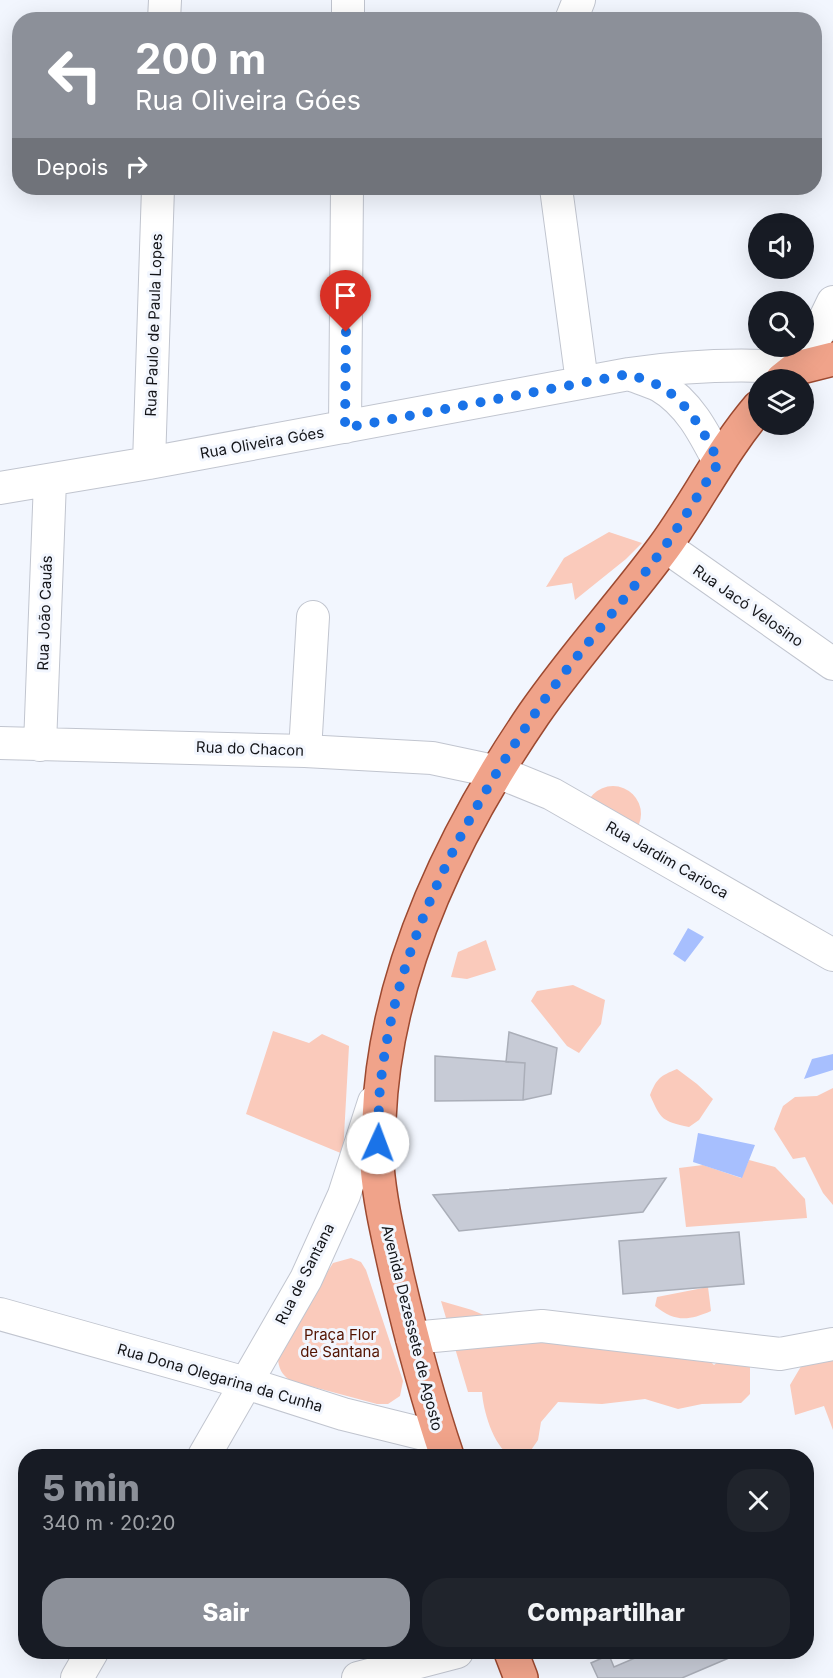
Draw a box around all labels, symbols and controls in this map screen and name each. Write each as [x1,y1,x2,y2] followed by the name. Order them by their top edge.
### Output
[135,33,266,84] text: 200 m
[36,36,114,114] icon: left
[135,84,361,117] text: Rua Oliveira Góes
[120,150,153,183] icon: right
[36,154,108,180] text: Depois
[748,213,814,435] map controls
[748,213,814,279] button: sound
[141,233,166,417] street label: Rua Paulo de Paula Lopes
[320,270,371,332] pin
[329,279,362,312] icon: arrive
[748,291,814,357] button: search
[748,369,814,435] button: layers
[198,422,325,463] street label: Rua Oliveira Góes
[33,555,56,671] street label: Rua João Cauás
[689,560,807,651] street label: Rua Jacó Velosino
[196,737,304,760] street label: Rua do Chacon
[602,817,732,902] street label: Rua Jardim Carioca
[346,1111,410,1175] position arrow
[271,1220,338,1328] street label: Rua de Santana
[378,1223,447,1433] street label: Avenida Dezessete de Agosto
[300,1325,380,1361] park label: Praça Flor de Santana
[115,1339,325,1416] street label: Rua Dona Olegarina da Cunha
[42,1466,140,1510] text: 5 min
[727,1469,790,1532] button: close
[42,1511,175,1535] text: 340 m · 20:20
[42,1578,410,1647] button: Sair
[422,1578,790,1647] button: Compartilhar

